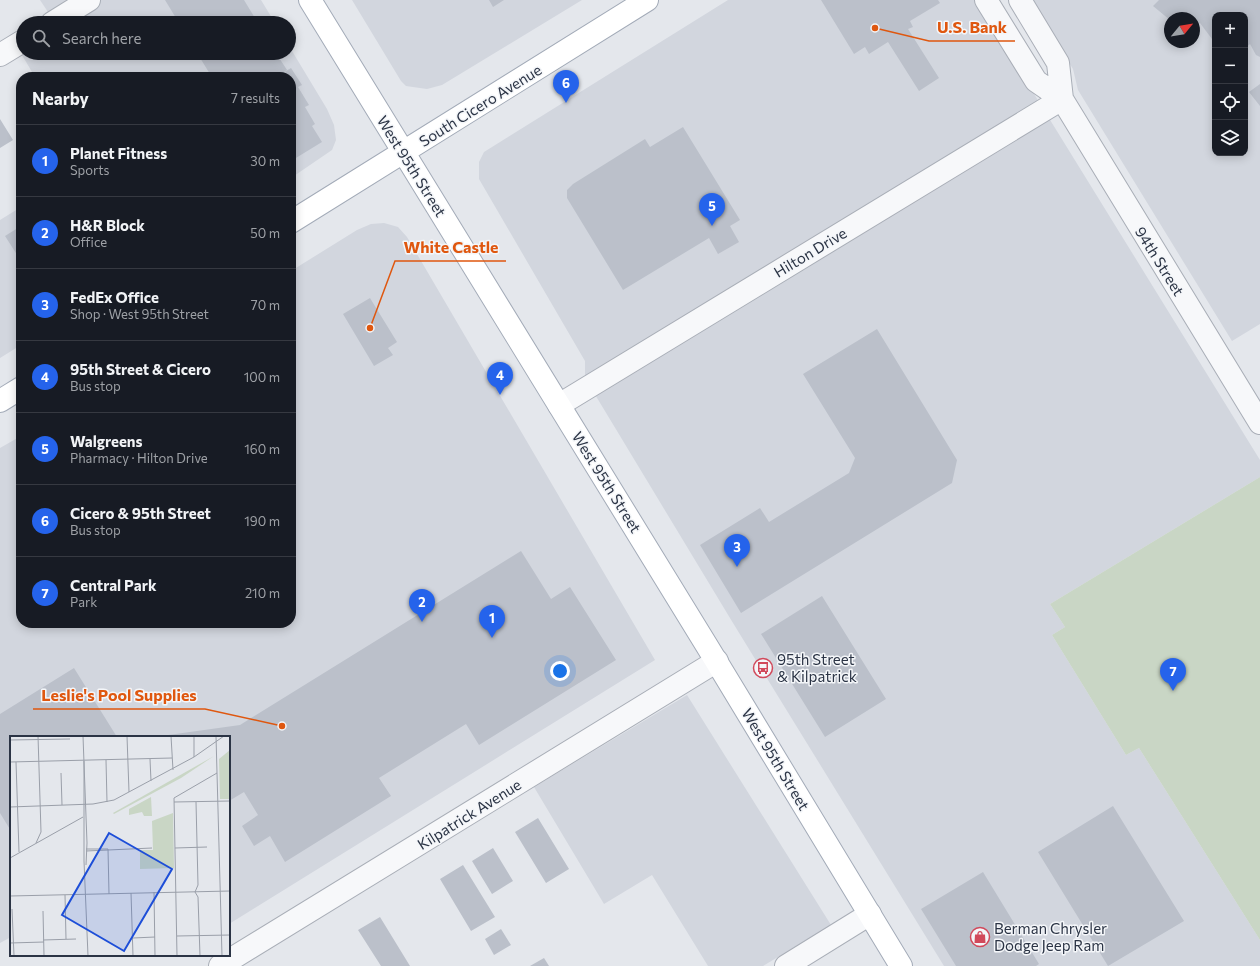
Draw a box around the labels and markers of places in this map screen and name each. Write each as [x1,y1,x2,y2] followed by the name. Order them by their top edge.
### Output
[929,13,1015,41] callout: U.S. Bank
[553,70,579,103] pin: 6
[699,193,725,226] pin: 5
[395,233,506,261] callout: White Castle
[487,362,513,395] pin: 4
[724,534,750,567] pin: 3
[409,589,435,622] pin: 2
[479,605,505,638] pin: 1
[777,650,857,685] place label: 95th Street & Kilpatrick
[752,657,774,679] bus stop icon: 95th Street & Kilpatrick
[1160,658,1186,691] pin: 7
[33,681,205,709] callout: Leslie's Pool Supplies
[994,919,1107,954] place label: Berman Chrysler Dodge Jeep Ram
[969,926,991,948] shop icon: Berman Chrysler Dodge Jeep Ram

